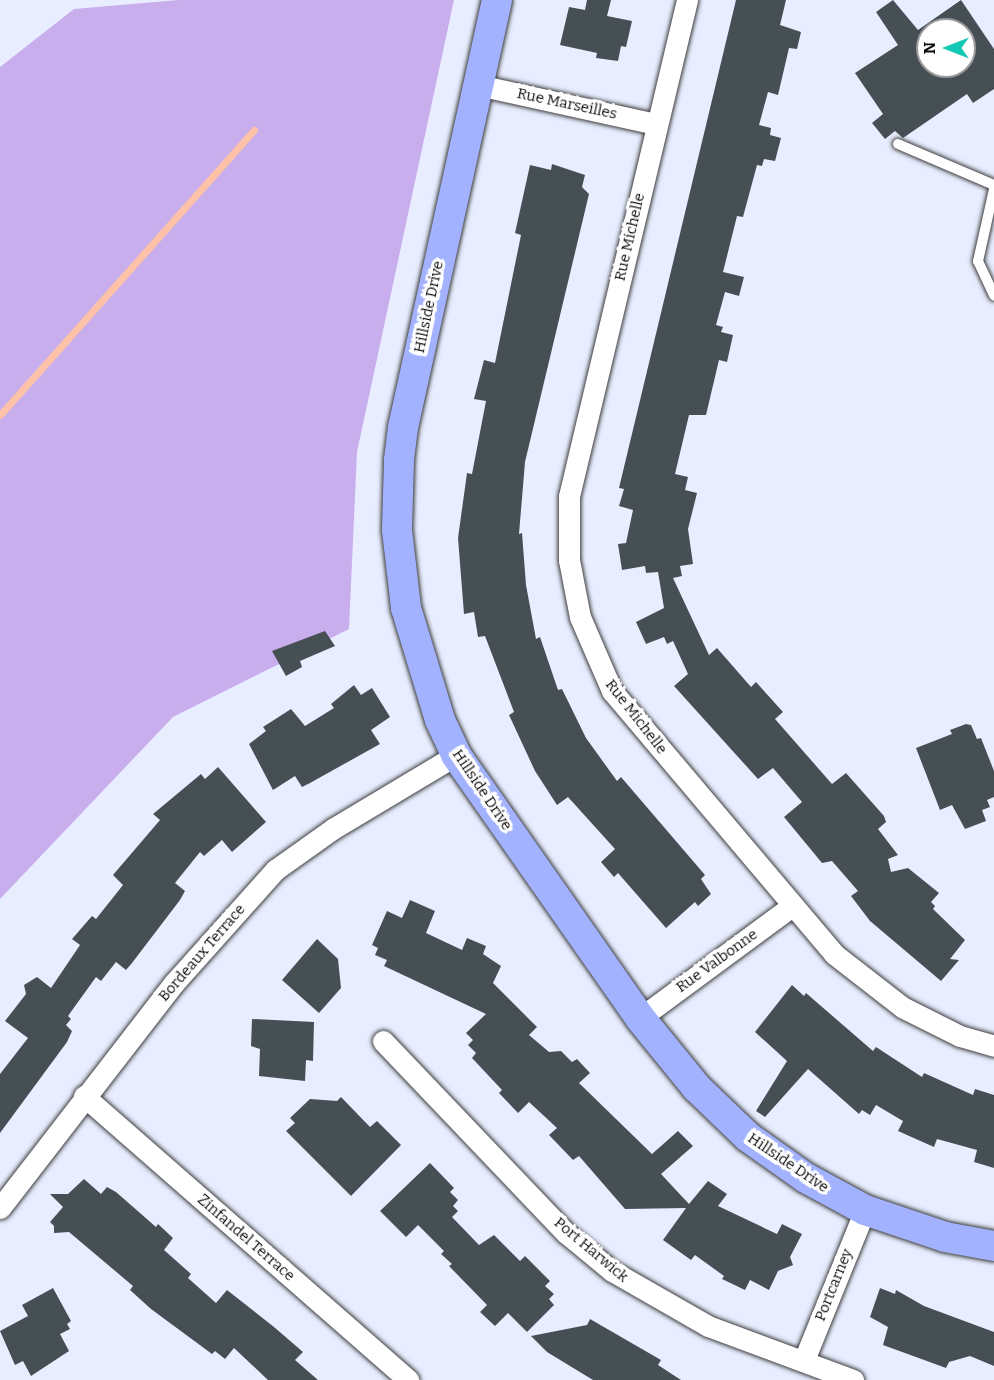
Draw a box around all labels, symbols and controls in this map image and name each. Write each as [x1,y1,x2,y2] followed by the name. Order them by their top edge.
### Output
[916,18,976,78] north arrow
[920,42,939,54] text: N
[515,85,619,123] street label: Rue Marseilles
[611,191,649,283] street label: Rue Michelle
[410,259,448,355] street label: Hillside Drive
[601,676,671,758] street label: Rue Michelle
[448,746,516,834] street label: Hillside Drive
[155,901,249,1005] street label: Bordeaux Terrace
[673,925,761,997] street label: Rue Valbonne
[744,1129,832,1197] street label: Hillside Drive
[194,1191,298,1285] street label: Zinfandel Terrace
[550,1214,632,1286] street label: Port Harwick
[811,1246,857,1324] street label: Portcarney

